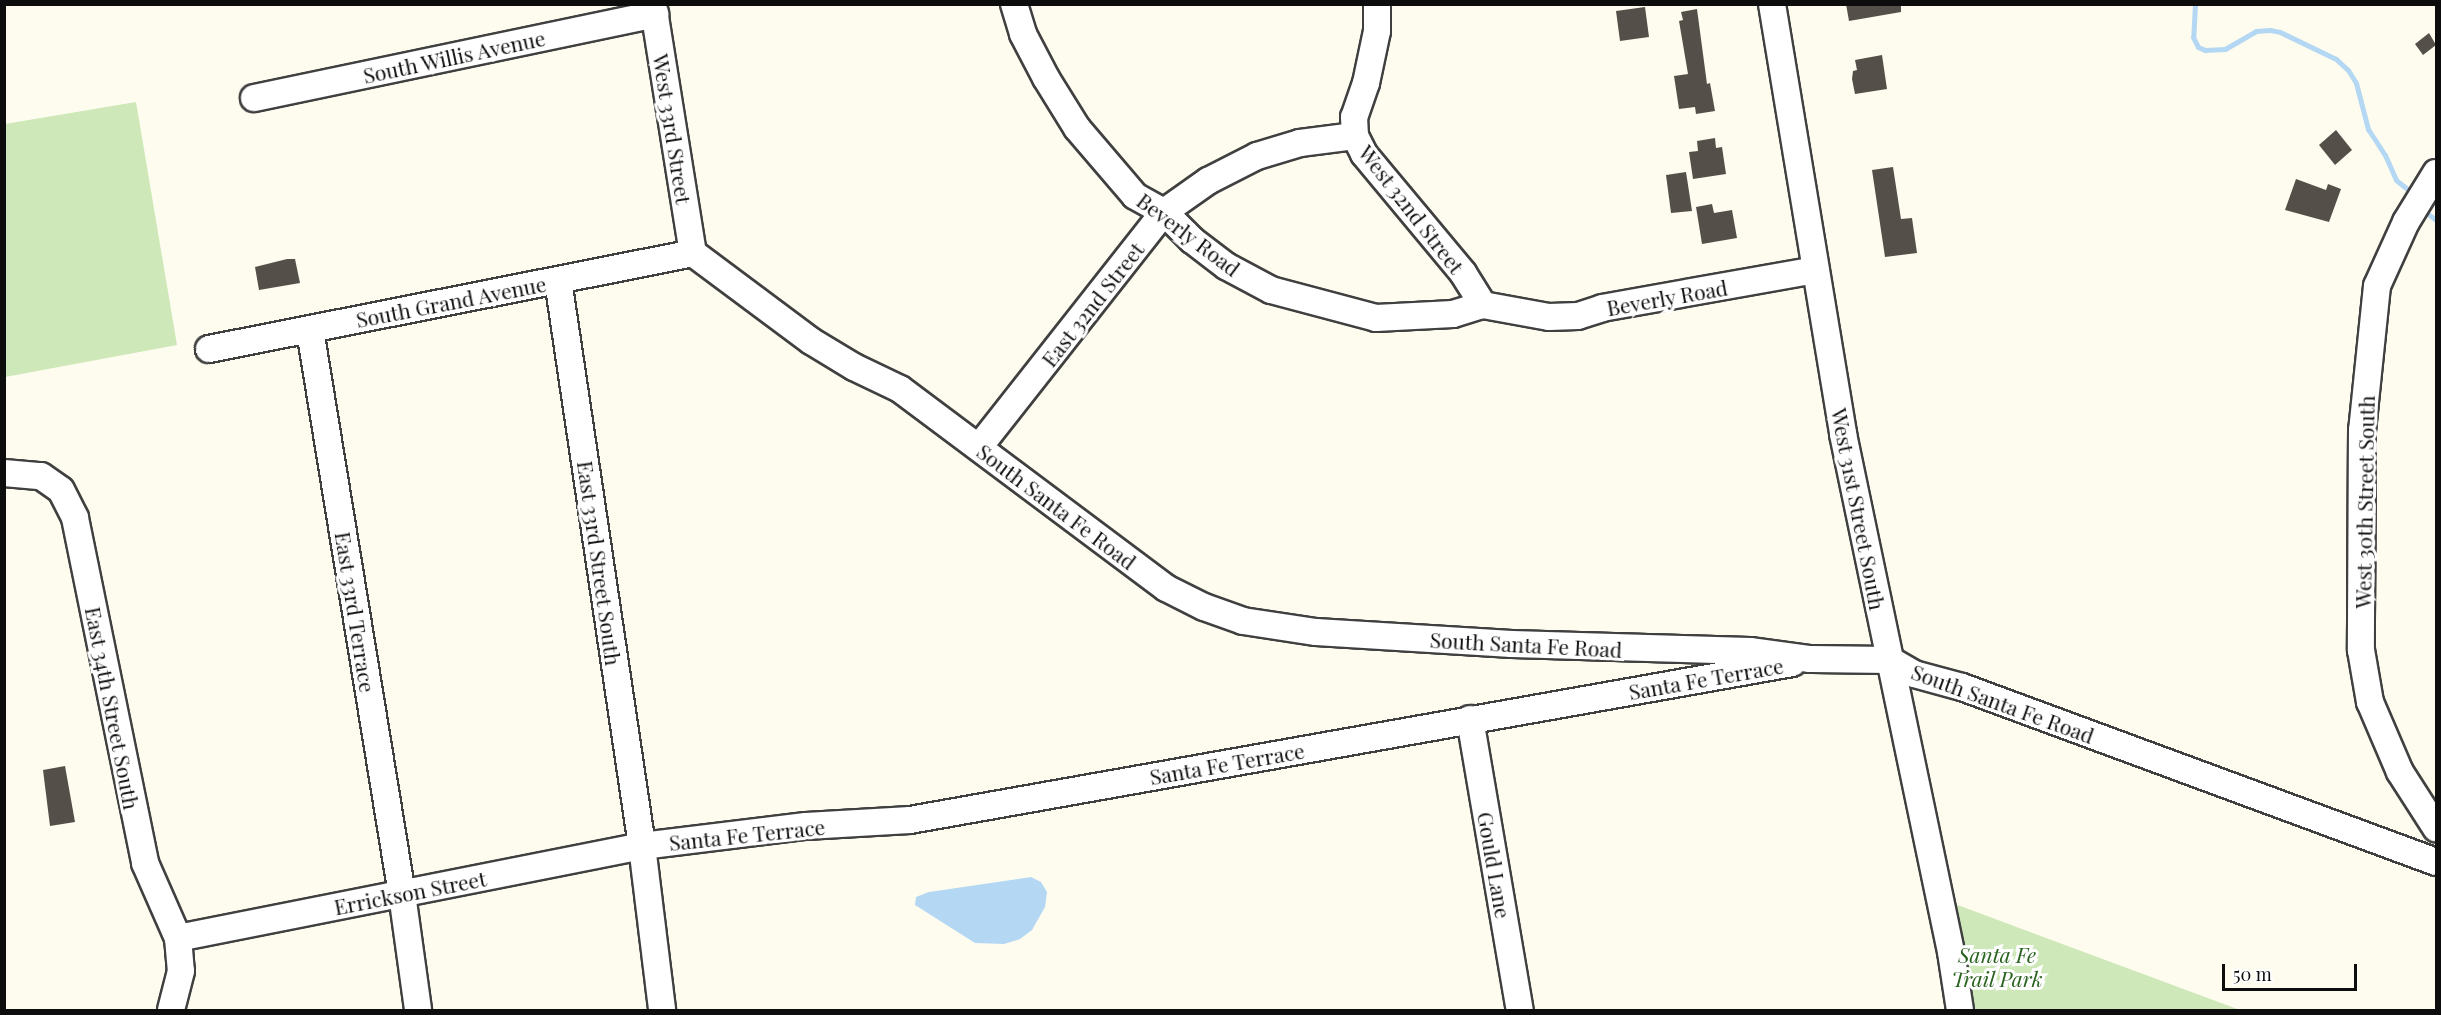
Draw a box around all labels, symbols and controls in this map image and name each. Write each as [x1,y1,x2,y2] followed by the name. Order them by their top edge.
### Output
[360,24,548,88] street label: South Willis Avenue
[649,52,697,206] street label: West 33rd Street
[1354,140,1470,278] street label: West 32nd Street
[1132,187,1246,281] street label: Beverly Road
[1036,237,1148,371] street label: East 32nd Street
[353,270,549,332] street label: South Grand Avenue
[1604,274,1730,320] street label: Beverly Road
[2350,395,2378,609] street label: West 30th Street South
[1827,406,1891,612] street label: West 31st Street South
[973,438,1141,574] street label: South Santa Fe Road
[573,459,627,667] street label: East 33rd Street South
[331,529,381,695] street label: East 33rd Terrace
[81,604,145,812] street label: East 34th Street South
[1429,626,1623,662] street label: South Santa Fe Road
[1626,652,1786,704] street label: Santa Fe Terrace
[1908,658,2098,748] street label: South Santa Fe Road
[1147,737,1307,789] street label: Santa Fe Terrace
[1473,810,1517,920] street label: Gould Lane
[667,813,827,855] street label: Santa Fe Terrace
[332,865,488,919] street label: Errickson Street
[1951,941,2043,991] park label: Santa Fe Trail Park
[2225,952,2360,990] scale bar
[2233,962,2272,986] text: 50 m

